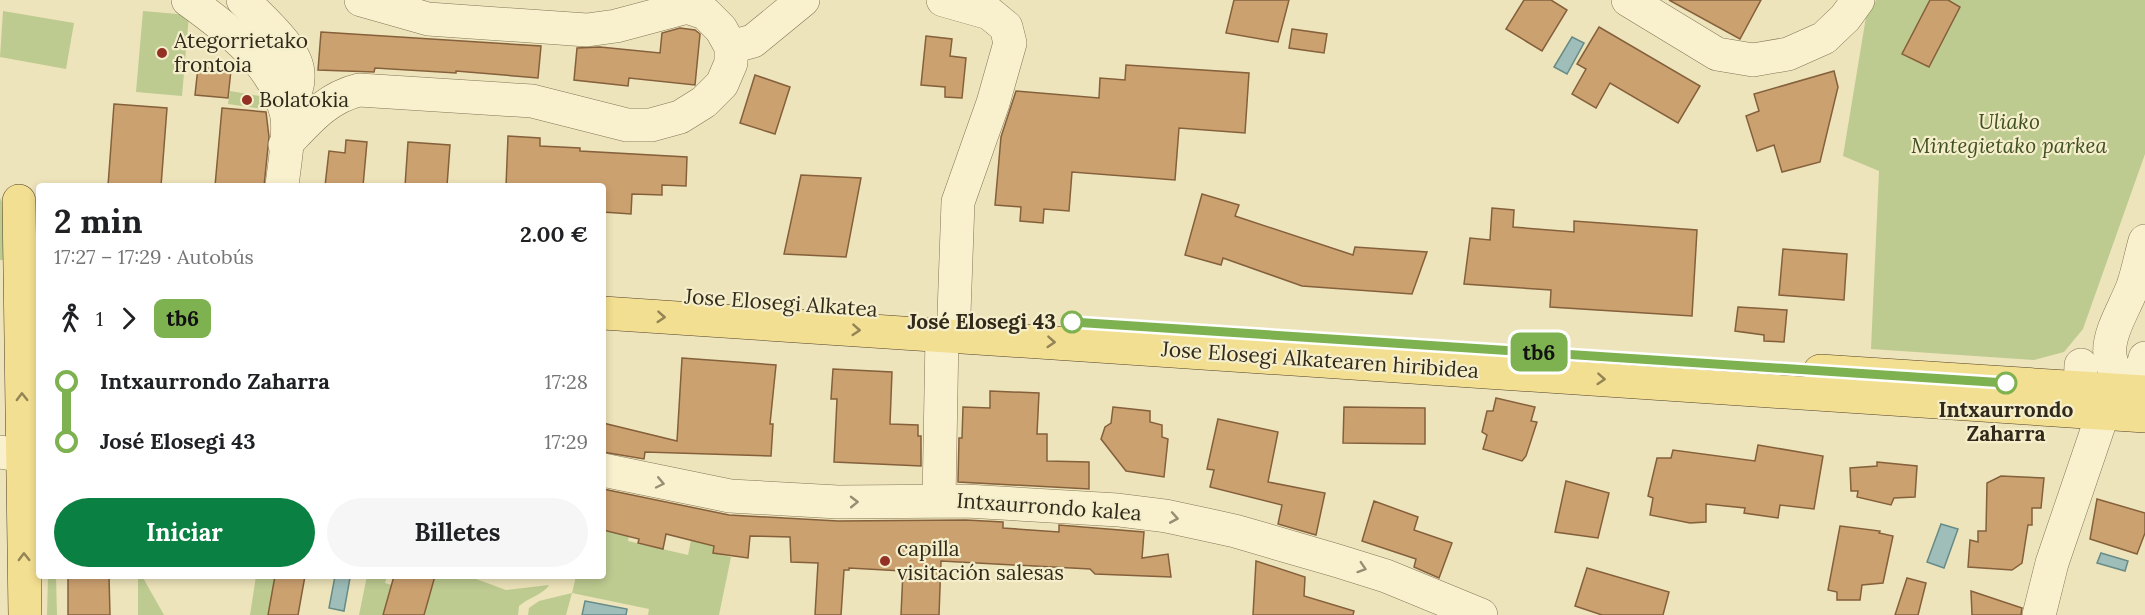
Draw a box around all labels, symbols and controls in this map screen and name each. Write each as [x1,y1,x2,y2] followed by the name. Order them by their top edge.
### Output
[173,27,308,78] place label: Ategorrietako frontoia
[155,46,169,60] marker: Ategorrietako frontoia
[259,86,349,113] place label: Bolatokia
[240,93,254,107] marker: Bolatokia
[1911,108,2107,159] park label: Uliako Mintegietako parkea
[54,200,142,242] text: 2 min
[520,220,588,248] text: 2.00 €
[54,244,254,269] text: 17:27 – 17:29 · Autobús
[683,282,879,323] street label: Jose Elosegi Alkatea
[54,302,87,335] icon: walk
[112,302,145,335] icon: forward
[166,305,199,332] text: tb6
[96,306,103,331] text: 1
[907,308,1056,335] place label: José Elosegi 43
[657,310,666,323] one-way arrow
[1061,311,1083,333] marker: José Elosegi 43
[851,323,860,336] one-way arrow
[1504,332,1574,372] line badge: tb6
[1159,335,1480,384] street label: Jose Elosegi Alkatearen hiribidea
[1046,336,1055,349] one-way arrow
[1523,339,1555,366] text: tb6
[100,367,330,395] text: Intxaurrondo Zaharra
[545,369,588,394] text: 17:28
[1597,372,1606,385] one-way arrow
[1995,372,2017,394] marker: Intxaurrondo Zaharra
[16,393,28,402] one-way arrow
[1938,396,2074,447] place label: Intxaurrondo Zaharra
[100,427,256,455] text: José Elosegi 43
[544,429,588,454] text: 17:29
[655,476,665,489] one-way arrow
[956,487,1143,526] street label: Intxaurrondo kalea
[849,495,858,508] one-way arrow
[54,498,315,567] button: Iniciar
[327,498,588,567] button: Billetes
[1168,511,1178,524] one-way arrow
[897,535,1064,586] place label: capilla visitación salesas
[18,552,30,561] one-way arrow
[878,554,892,568] marker: capilla visitación salesas
[1356,561,1367,574] one-way arrow

